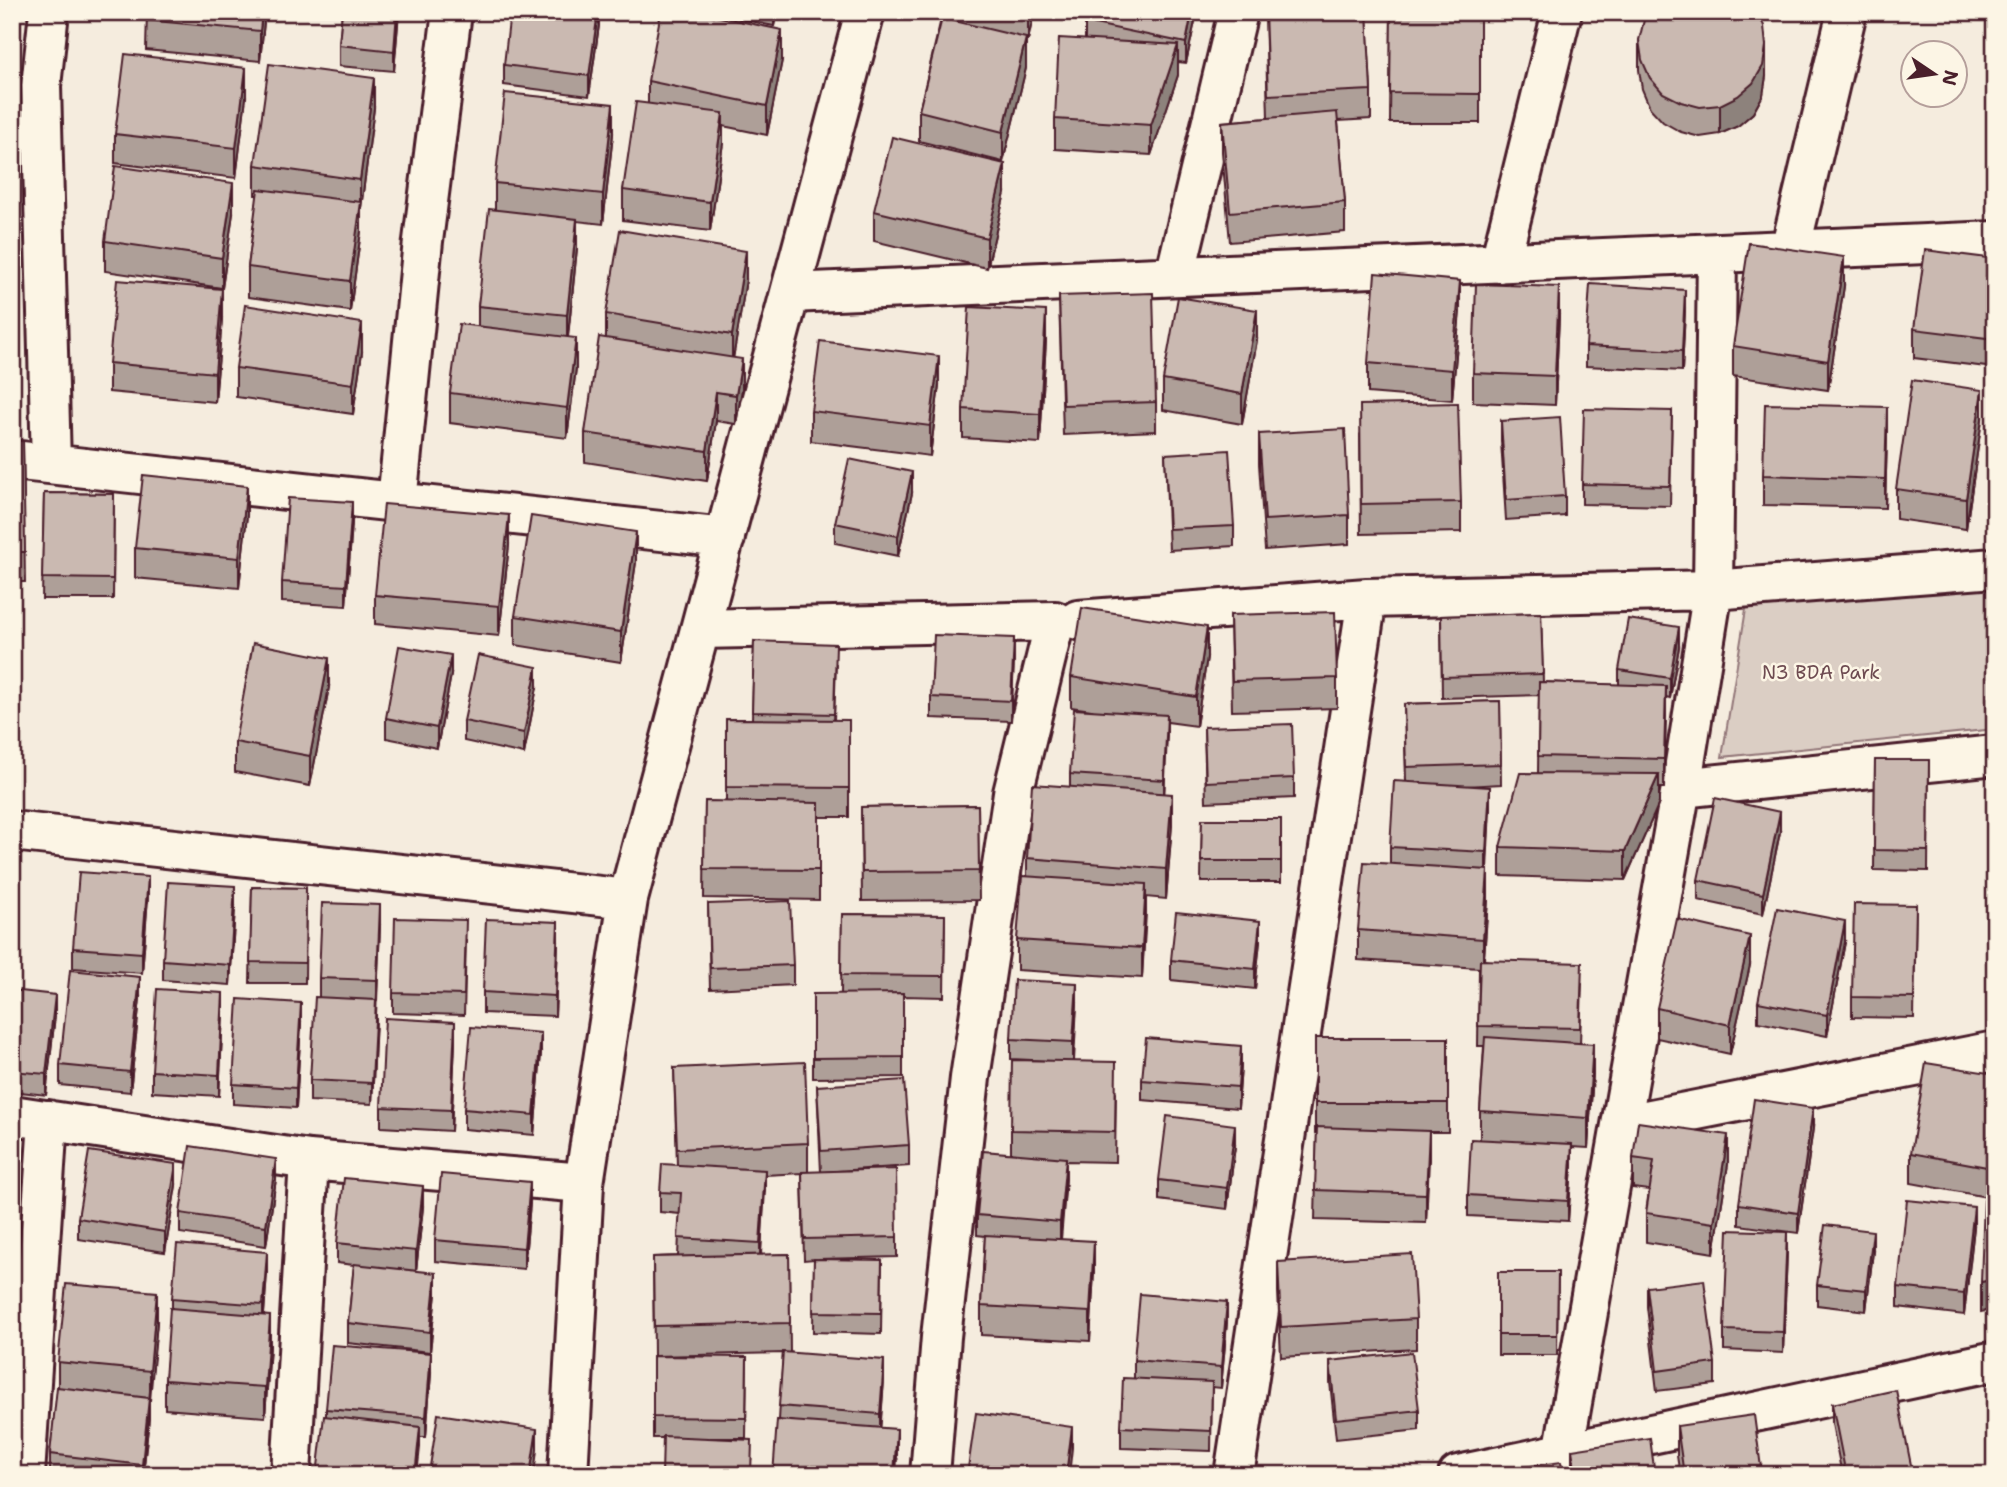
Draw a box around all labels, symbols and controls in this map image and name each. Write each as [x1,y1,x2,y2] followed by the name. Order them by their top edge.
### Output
[1898,38,1968,108] north arrow
[1936,68,1964,88] text: N
[1762,660,1880,685] park label: N3 BDA Park

